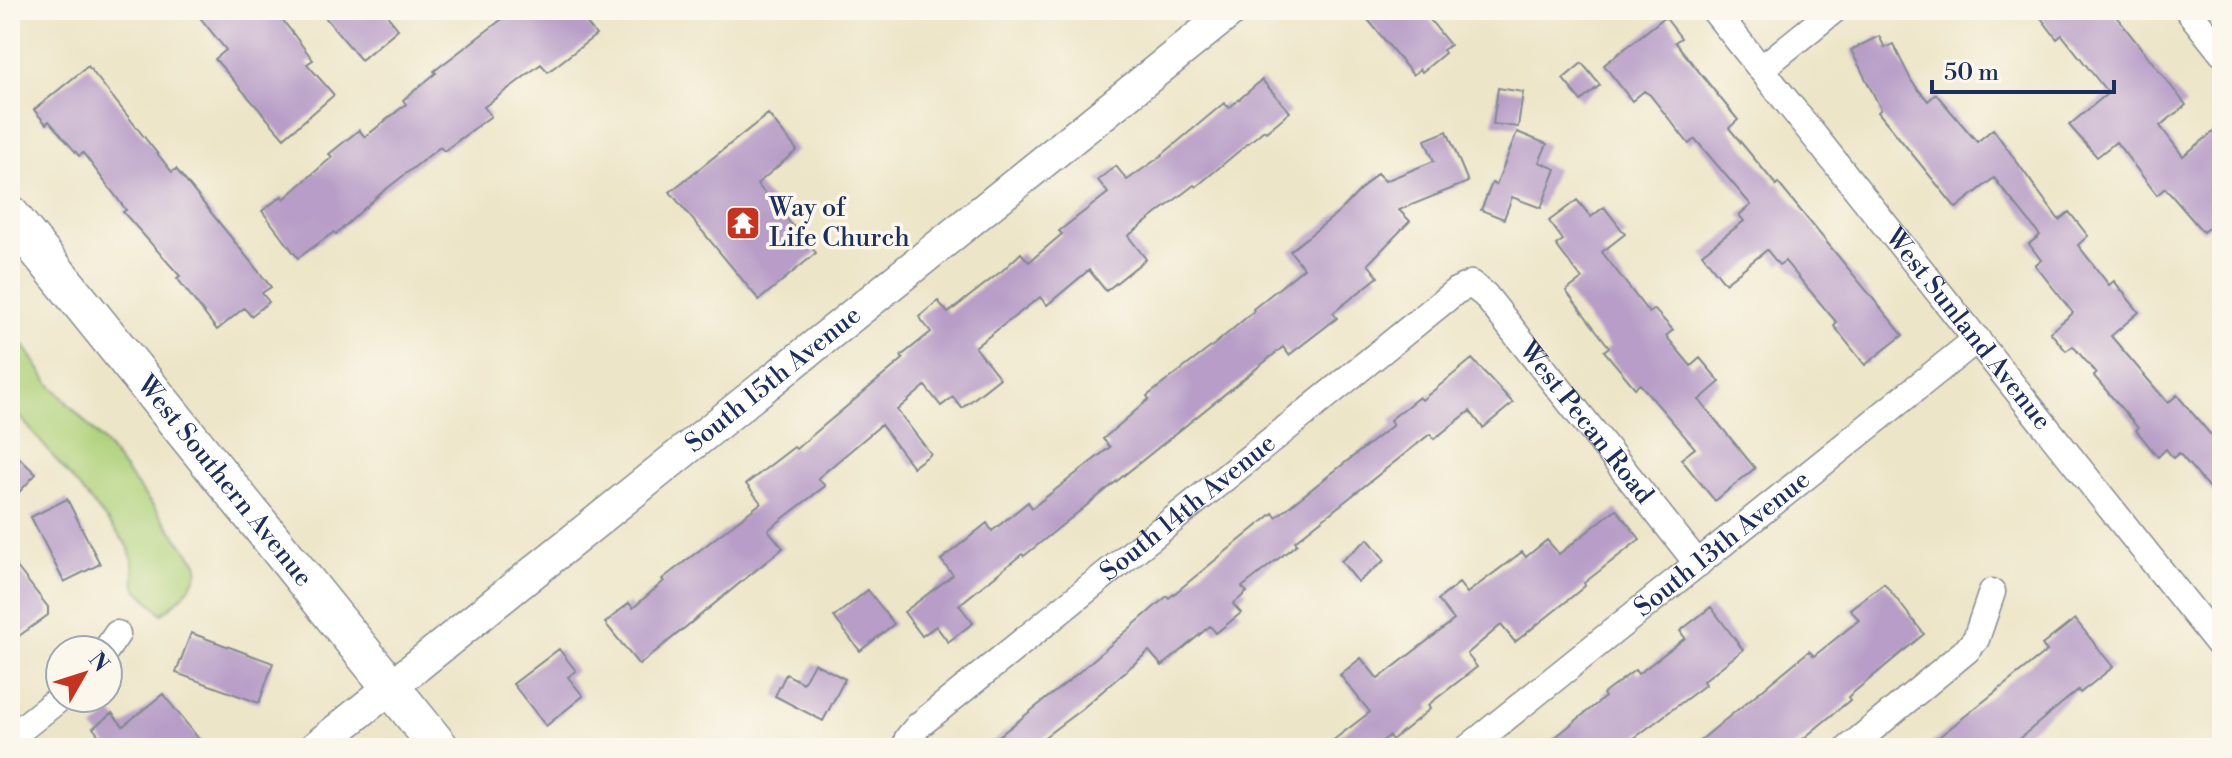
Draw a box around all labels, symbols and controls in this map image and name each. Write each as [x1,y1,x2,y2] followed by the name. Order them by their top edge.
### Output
[1932,44,2114,94] scale bar
[1944,58,1999,88] text: 50 m
[768,192,910,254] place label: Way of Life Church
[724,204,762,242] temple icon: Way of Life Church
[1878,221,2058,436] street label: West Sunland Avenue
[679,299,867,460] street label: South 15th Avenue
[1512,334,1660,510] street label: West Pecan Road
[129,368,319,593] street label: West Southern Avenue
[1094,427,1282,588] street label: South 14th Avenue
[1628,464,1817,624] street label: South 13th Avenue
[44,634,124,714] north arrow
[82,647,115,678] text: N

